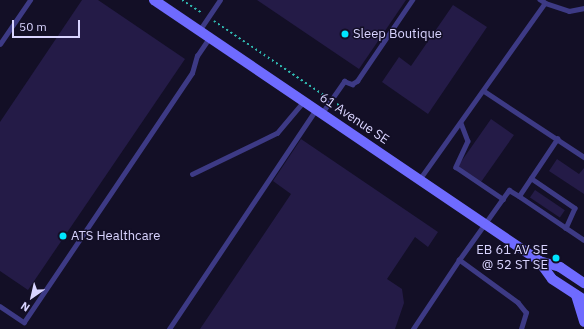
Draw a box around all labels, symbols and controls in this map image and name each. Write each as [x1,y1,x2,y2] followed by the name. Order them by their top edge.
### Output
[14,12,82,38] scale bar
[19,19,47,34] text: 50 m
[353,26,442,42] place label: Sleep Boutique
[340,29,350,39] marker: Sleep Boutique
[316,90,392,148] street label: 61 Avenue SE
[71,228,160,244] place label: ATS Healthcare
[58,231,68,241] marker: ATS Healthcare
[476,243,548,274] place label: EB 61 AV SE @ 52 ST SE
[551,253,561,263] marker: EB 61 AV SE @ 52 ST SE
[12,277,52,317] north arrow
[18,299,33,315] text: N

